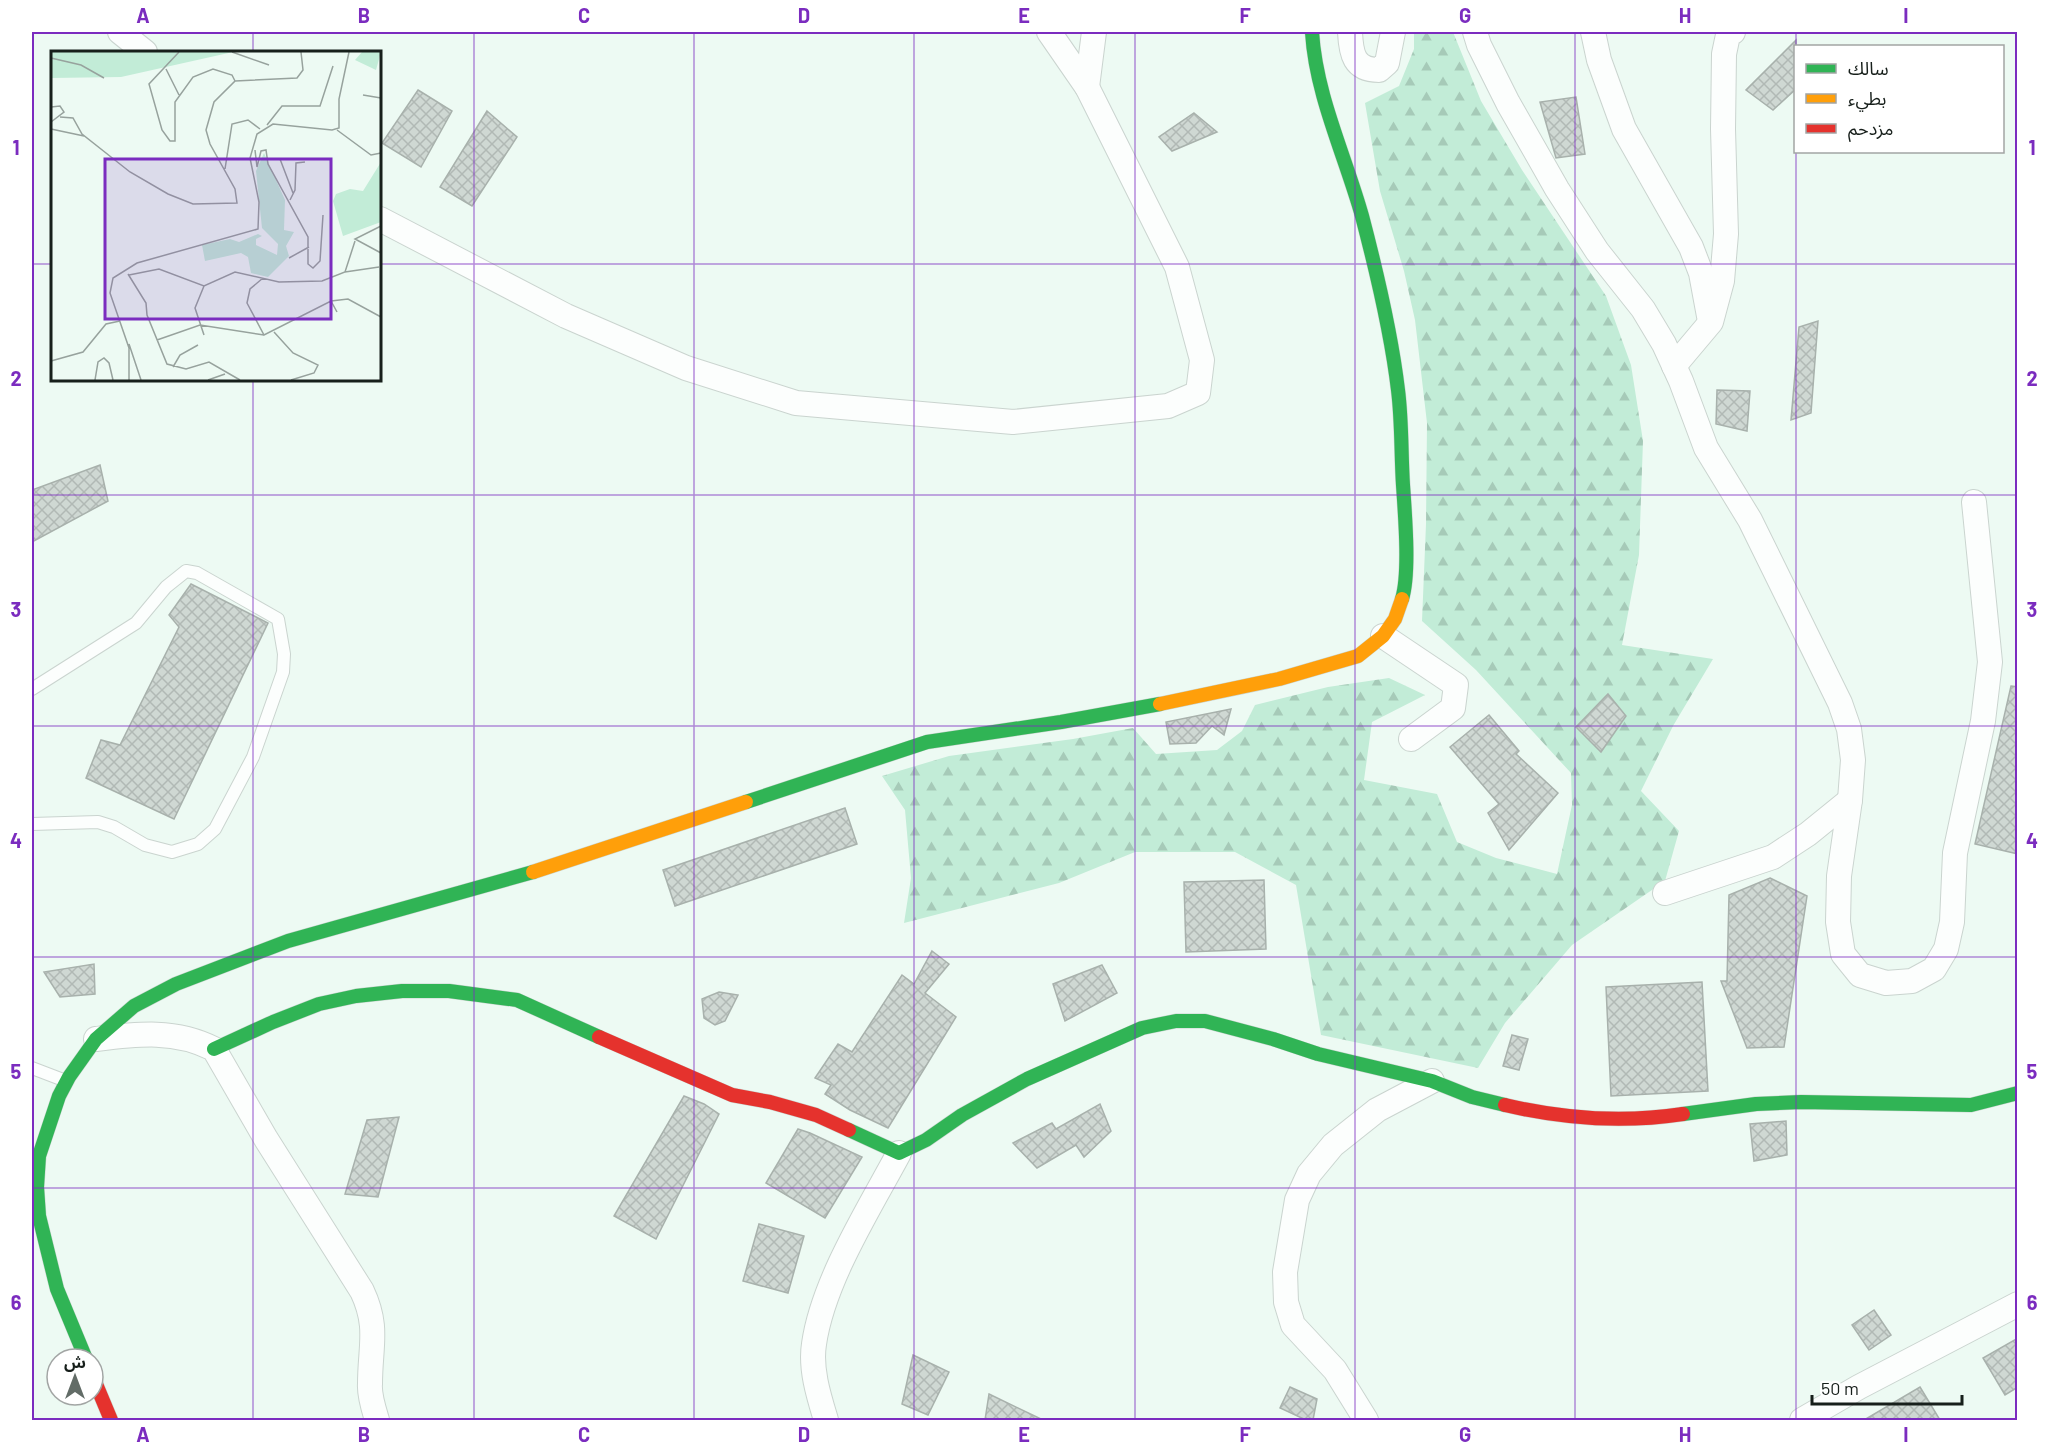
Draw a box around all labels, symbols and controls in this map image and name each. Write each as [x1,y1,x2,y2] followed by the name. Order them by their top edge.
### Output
[136,3,150,27] text: A
[358,3,370,27] text: B
[578,3,590,27] text: C
[798,3,810,27] text: D
[1018,3,1030,27] text: E
[1239,3,1251,27] text: F
[1459,3,1471,27] text: G
[1679,3,1691,27] text: H
[1903,3,1909,27] text: I
[1794,45,2004,153] legend
[51,51,381,381] inset map
[1848,57,1889,79] text: سالك
[1848,87,1886,112] text: بطيء
[1848,117,1893,142] text: مزدحم
[12,135,20,159] text: 1
[2028,135,2036,159] text: 1
[10,366,22,390] text: 2
[2026,366,2038,390] text: 2
[11,597,21,621] text: 3
[2027,597,2037,621] text: 3
[10,828,22,852] text: 4
[2026,828,2038,852] text: 4
[11,1059,22,1083] text: 5
[2027,1059,2038,1083] text: 5
[11,1290,22,1314] text: 6
[2027,1290,2038,1314] text: 6
[45,1347,105,1407] north arrow
[64,1352,86,1372] text: ش
[1812,1368,1962,1406] scale bar
[1821,1377,1859,1399] text: 50 m
[136,1422,150,1446] text: A
[358,1422,370,1446] text: B
[578,1422,590,1446] text: C
[798,1422,810,1446] text: D
[1018,1422,1030,1446] text: E
[1239,1422,1251,1446] text: F
[1459,1422,1471,1446] text: G
[1679,1422,1691,1446] text: H
[1903,1422,1909,1446] text: I

